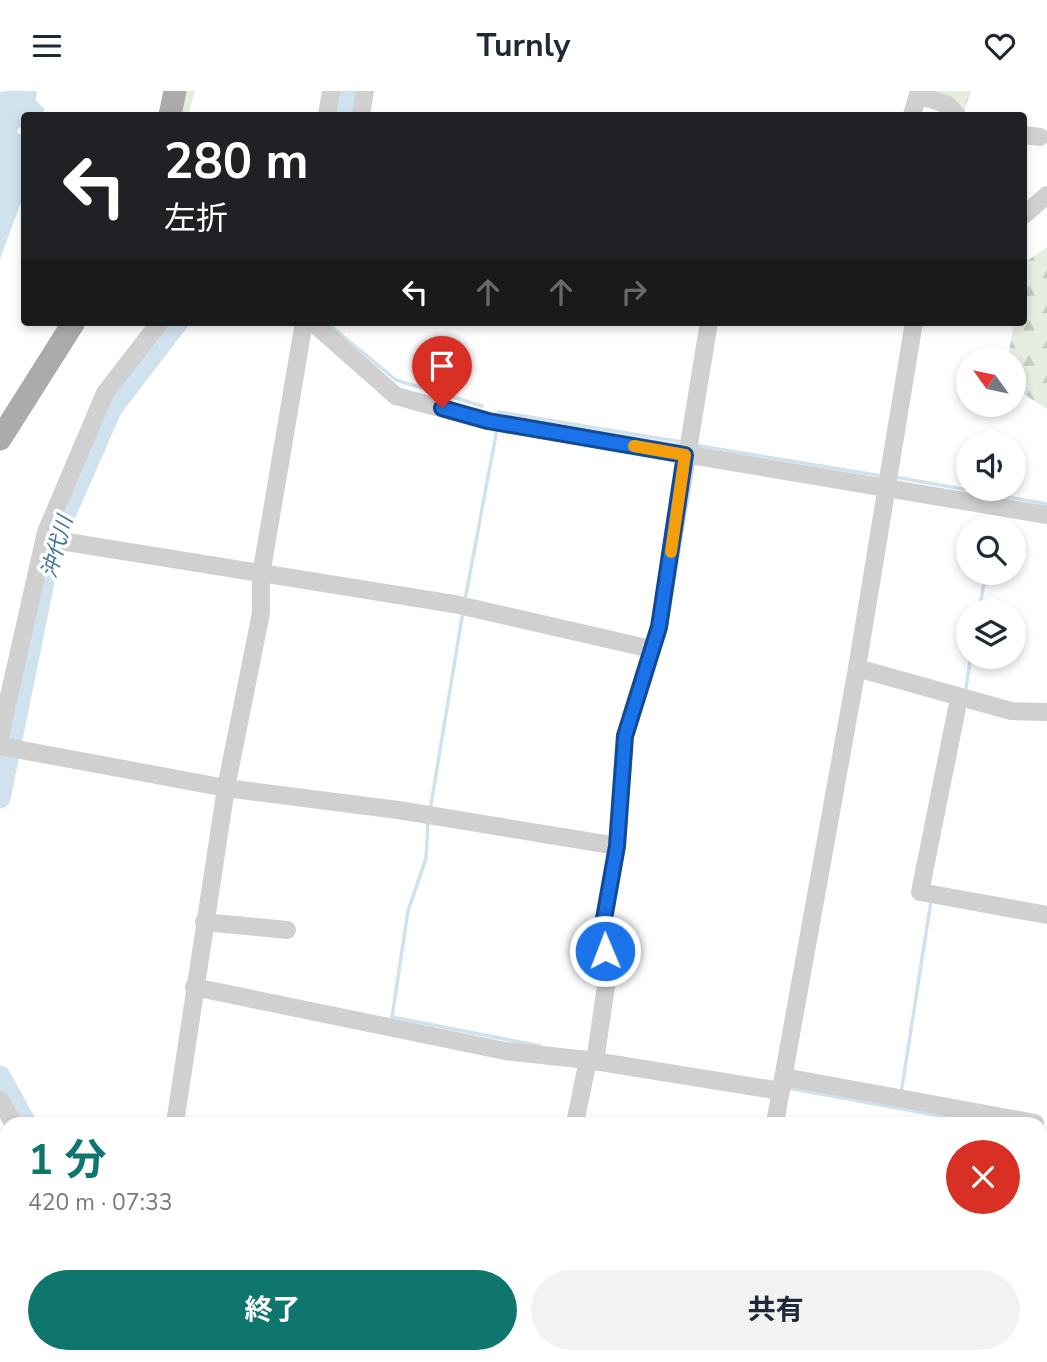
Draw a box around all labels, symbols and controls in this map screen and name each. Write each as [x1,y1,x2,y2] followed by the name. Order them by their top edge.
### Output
[477,24,570,67] text: Turnly
[28,27,66,65] icon: menu
[981,27,1019,65] icon: heart
[164,128,308,195] text: 280 m
[49,140,140,231] icon: left
[164,197,228,240] text: 左折
[396,273,434,311] icon: left
[469,273,507,311] icon: ahead
[542,273,580,311] icon: ahead
[615,273,653,311] icon: right
[412,336,472,408] pin
[423,347,461,385] icon: arrive
[956,347,1026,417] north arrow
[956,347,1026,669] map controls
[956,431,1026,501] button: sound
[35,511,80,581] water label: 沖代川
[956,515,1026,585] button: search
[956,599,1026,669] button: layers
[568,914,642,988] position arrow
[28,1132,107,1189] text: 1 分
[946,1140,1020,1214] button: close
[28,1187,173,1218] text: 420 m · 07:33
[28,1270,517,1350] button: 終了
[531,1270,1020,1350] button: 共有

